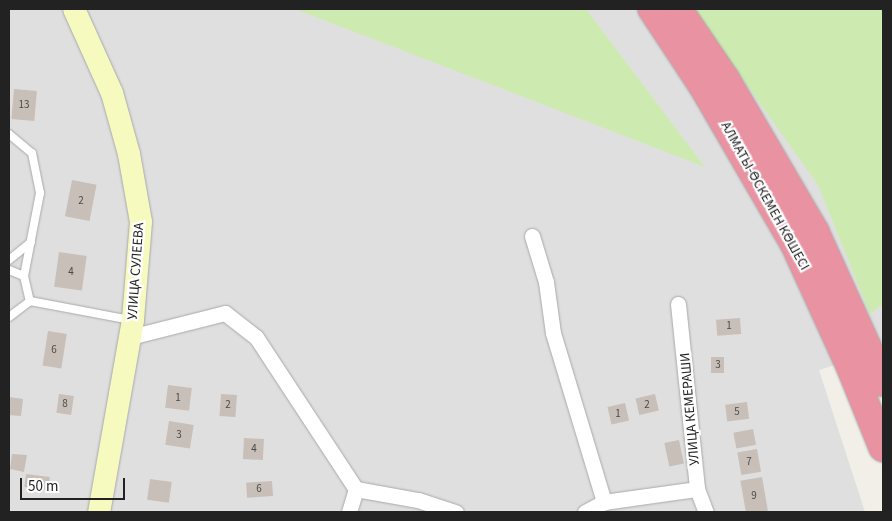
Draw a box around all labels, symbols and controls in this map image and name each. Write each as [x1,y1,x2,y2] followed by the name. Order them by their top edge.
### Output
[19,98,29,112] house number: 13
[717,119,813,273] street label: АЛМАТЫ-ӨСКЕМЕН КӨШЕСІ
[78,194,84,208] house number: 2
[124,222,148,320] street label: УЛИЦА СУЛЕЕВА
[68,265,74,279] house number: 4
[726,319,732,333] house number: 1
[51,343,57,357] house number: 6
[677,352,703,466] street label: УЛИЦА КЕМЕРАШИ
[715,358,721,372] house number: 3
[175,391,181,405] house number: 1
[62,397,68,411] house number: 8
[225,398,231,412] house number: 2
[644,398,650,412] house number: 2
[734,405,740,419] house number: 5
[615,407,621,421] house number: 1
[176,428,182,442] house number: 3
[251,442,257,456] house number: 4
[746,455,752,469] house number: 7
[22,468,128,500] scale bar
[28,476,58,497] text: 50 m
[256,482,262,496] house number: 6
[751,489,757,503] house number: 9

